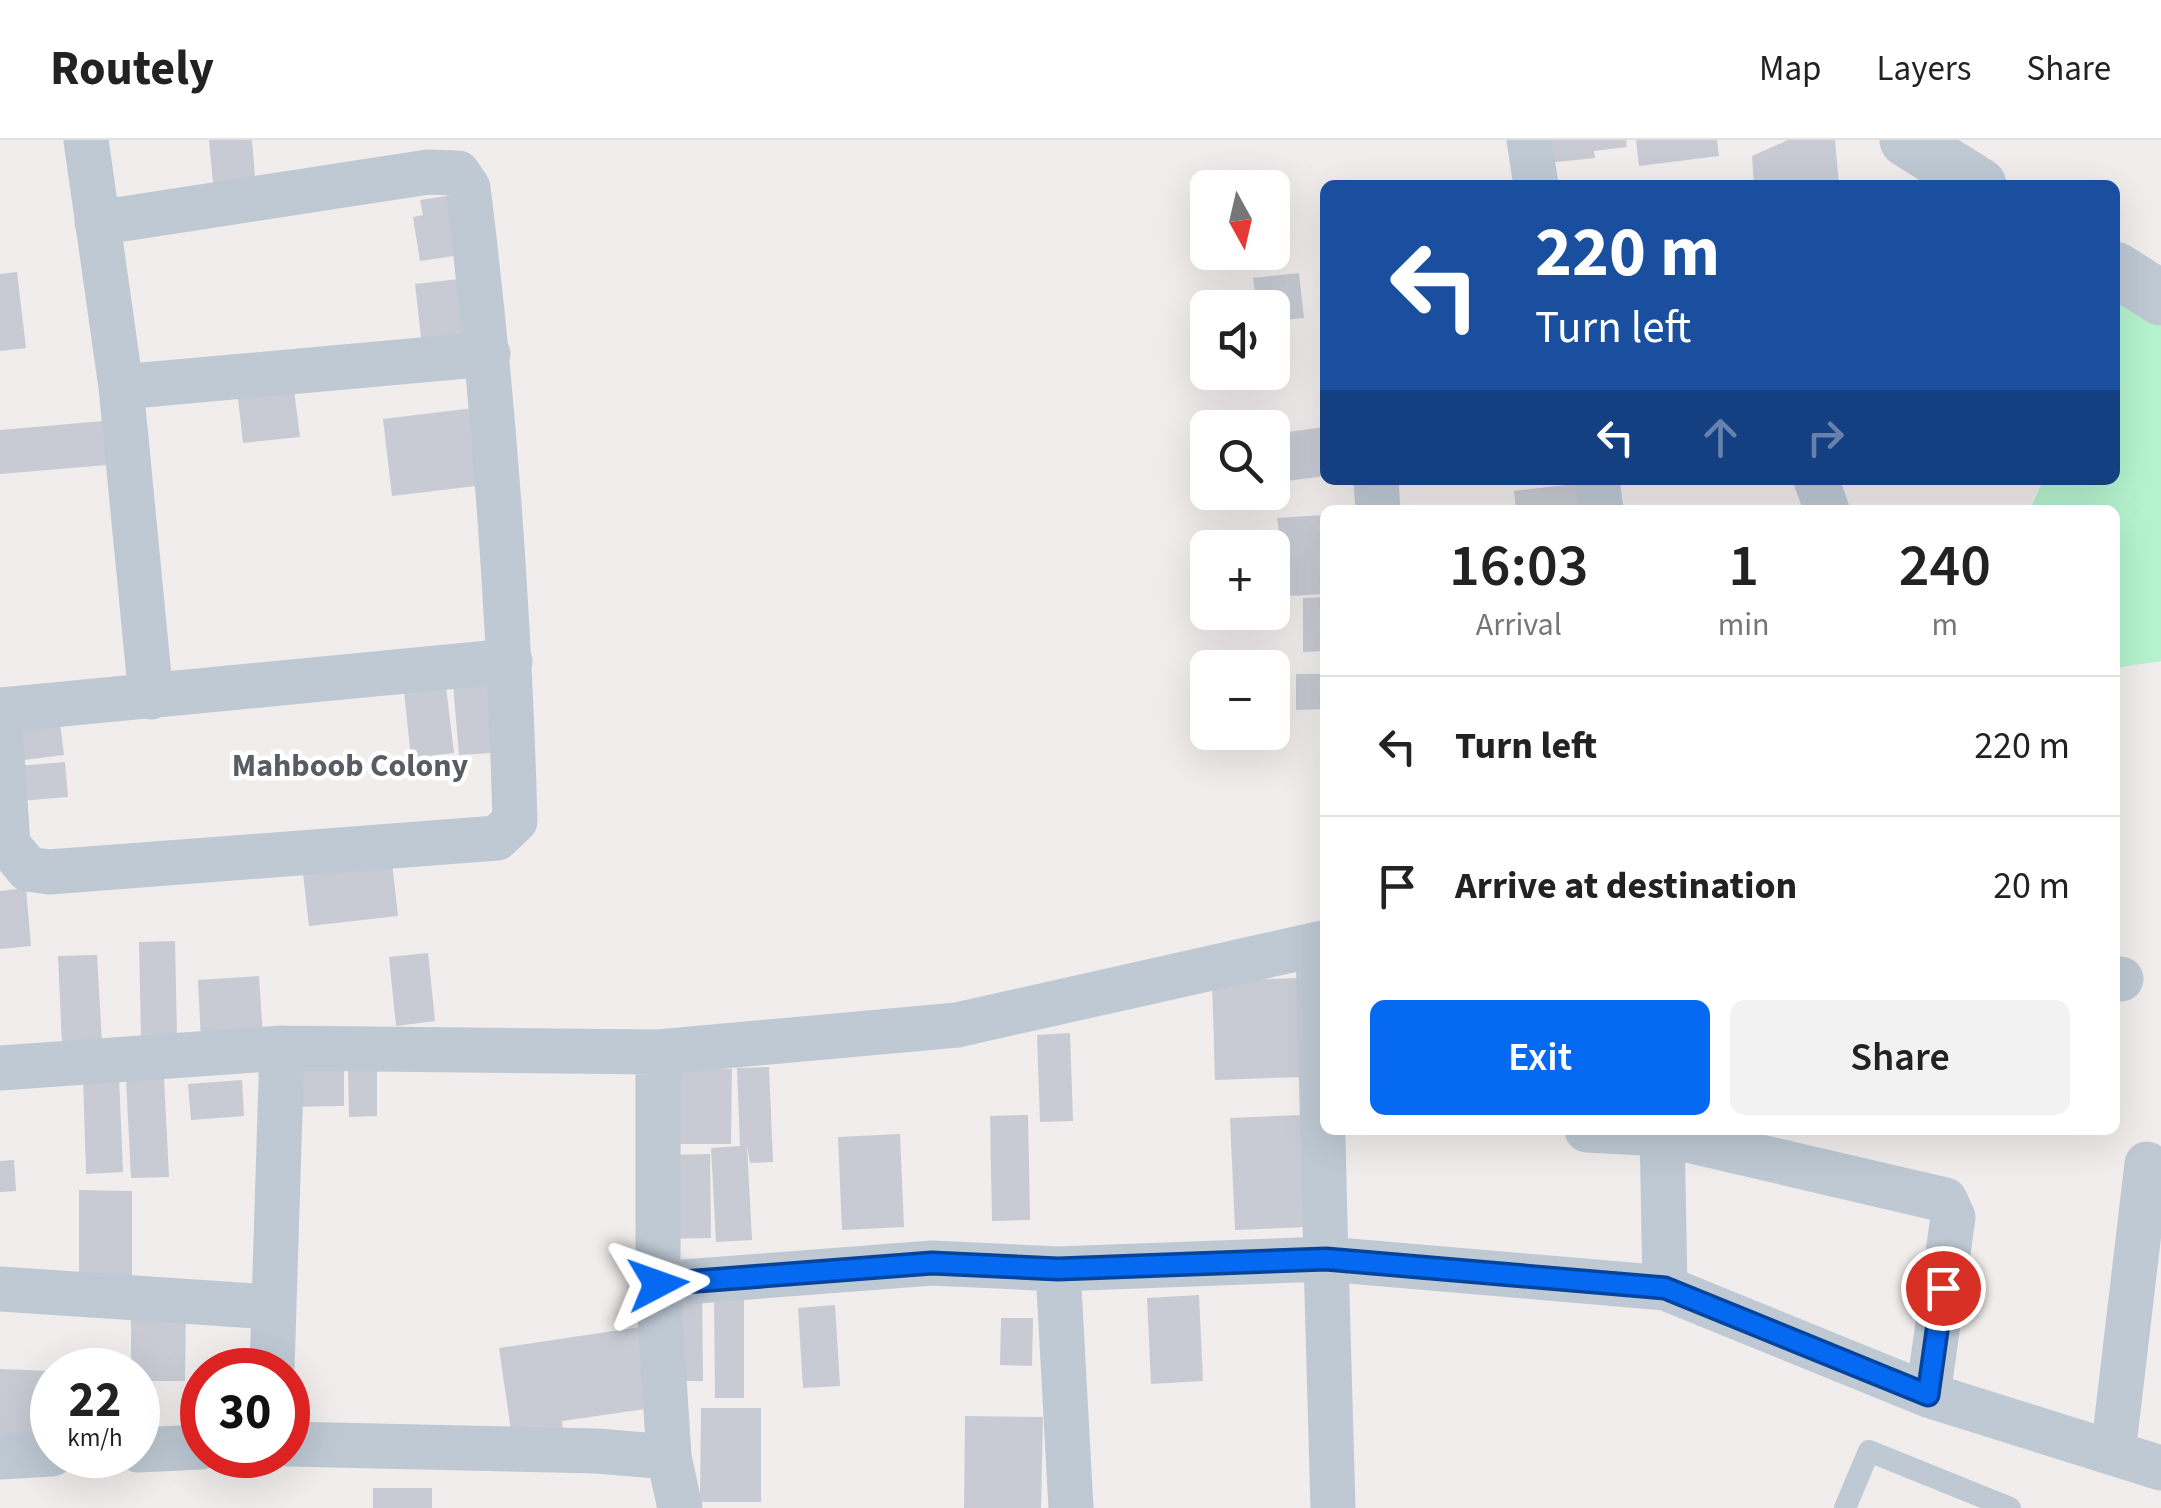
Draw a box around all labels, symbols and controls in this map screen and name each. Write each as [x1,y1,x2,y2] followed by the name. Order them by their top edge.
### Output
[50,35,214,103] text: Routely
[1759,44,1822,94] text: Map
[1877,44,1971,94] text: Layers
[2026,44,2111,94] text: Share
[1190,170,1290,270] north arrow
[1190,170,1290,750] map controls
[1535,203,1720,303] text: 220 m
[1370,220,1500,350] icon: left
[1190,290,1290,390] button: sound
[1535,296,1691,360] text: Turn left
[1190,410,1290,510] button: search
[1588,410,1643,465] icon: left
[1693,410,1748,465] icon: ahead
[1798,410,1853,465] icon: right
[1449,524,1589,609] text: 16:03
[1728,524,1759,609] text: 1
[1899,524,1991,609] text: 240
[1190,530,1290,630] button: +
[1476,602,1562,648] text: Arrival
[1718,602,1770,648] text: min
[1932,602,1958,648] text: m
[1190,650,1290,750] button: −
[1370,719,1425,774] icon: left
[1455,719,1597,773] text: Turn left
[1974,719,2070,773] text: 220 m
[232,743,469,789] district label: Mahboob Colony
[1370,859,1425,914] icon: arrive
[1455,859,1797,913] text: Arrive at destination
[1993,859,2070,913] text: 20 m
[1370,1000,1710,1115] button: Exit
[1730,1000,2070,1115] button: Share
[606,1232,710,1336] position arrow
[1901,1246,1986,1331] pin
[1916,1261,1971,1316] icon: arrive
[180,1348,310,1478] speed limit sign: 30
[69,1365,121,1436] text: 22
[67,1420,123,1456] text: km/h

